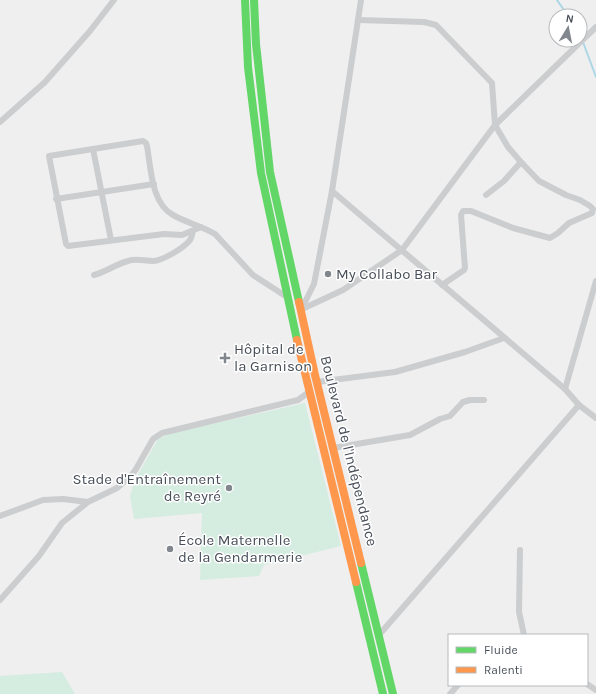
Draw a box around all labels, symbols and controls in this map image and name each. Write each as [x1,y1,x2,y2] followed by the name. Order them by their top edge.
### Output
[548,8,588,48] north arrow
[565,12,575,26] text: N
[336,265,438,283] place label: My Collabo Bar
[323,269,333,279] marker: My Collabo Bar
[234,340,312,375] place label: Hôpital de la Garnison
[219,352,231,364] marker: Hôpital de la Garnison
[317,354,381,548] street label: Boulevard de l'Indépendance
[73,470,221,505] place label: Stade d'Entraînement de Reyré
[224,483,234,493] marker: Stade d'Entraînement de Reyré
[178,531,302,566] place label: École Maternelle de la Gendarmerie
[165,544,175,554] marker: École Maternelle de la Gendarmerie
[448,634,588,686] legend
[484,643,518,657] text: Fluide
[484,663,523,677] text: Ralenti

